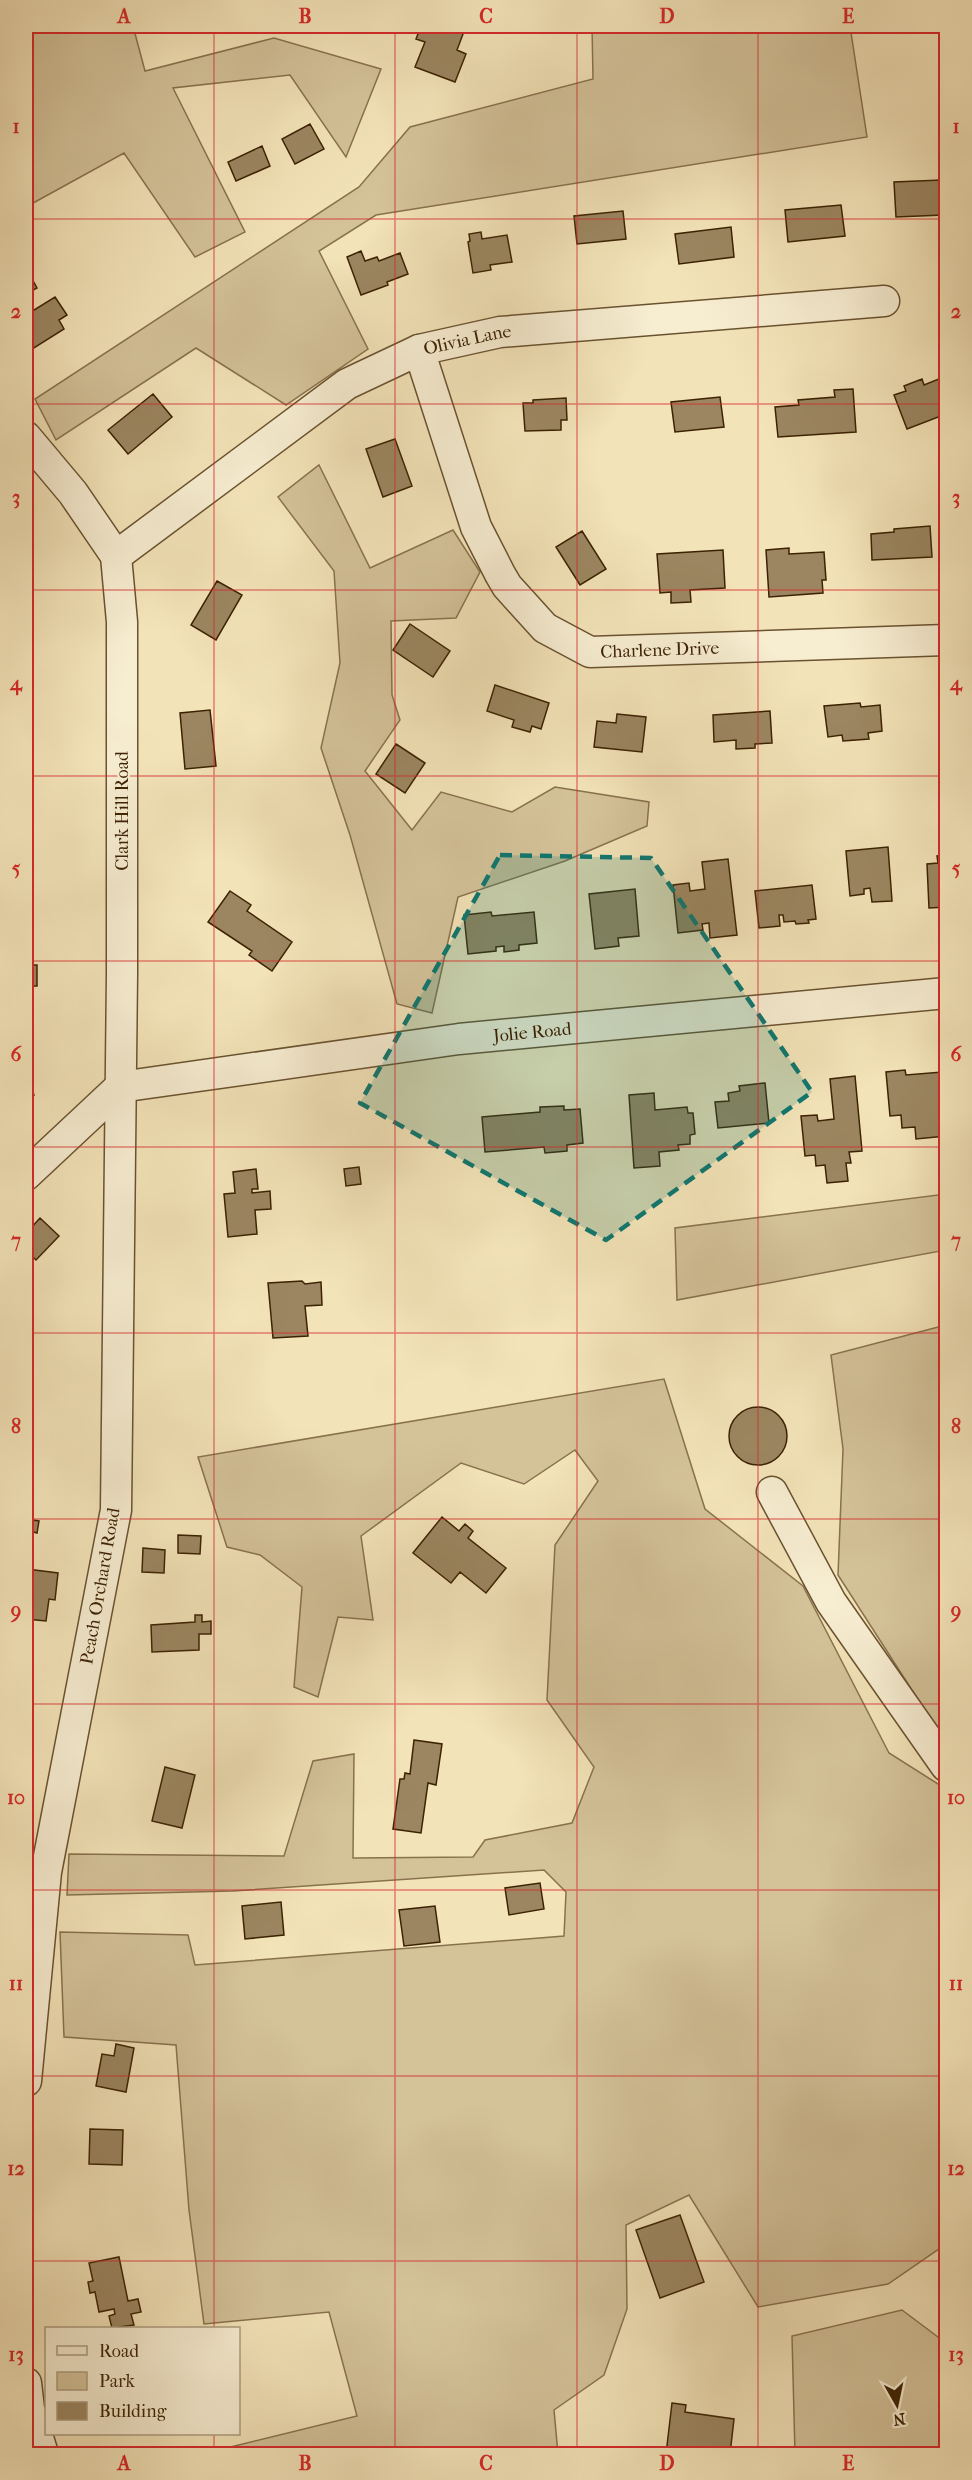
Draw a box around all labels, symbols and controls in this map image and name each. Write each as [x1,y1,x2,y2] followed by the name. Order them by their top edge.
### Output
[116,5,132,28] text: A
[298,5,312,28] text: B
[479,5,493,28] text: C
[659,5,675,28] text: D
[842,5,854,28] text: E
[12,115,20,138] text: 1
[952,115,960,138] text: 1
[11,300,21,323] text: 2
[951,300,961,323] text: 2
[421,321,512,360] street label: Olivia Lane
[12,486,20,509] text: 3
[952,486,960,509] text: 3
[600,638,720,663] street label: Charlene Drive
[9,672,23,696] text: 4
[949,672,963,696] text: 4
[112,751,133,871] street label: Clark Hill Road
[12,857,21,880] text: 5
[952,857,961,880] text: 5
[490,1018,573,1047] street label: Jolie Road
[11,1043,23,1066] text: 6
[951,1043,963,1066] text: 6
[10,1229,21,1252] text: 7
[950,1229,961,1252] text: 7
[11,1415,21,1438] text: 8
[951,1415,961,1438] text: 8
[76,1506,125,1666] street label: Peach Orchard Road
[10,1600,21,1623] text: 9
[950,1600,961,1623] text: 9
[7,1786,25,1809] text: 10
[947,1786,965,1809] text: 10
[9,1972,23,1995] text: 11
[949,1972,963,1995] text: 11
[7,2157,25,2180] text: 12
[947,2157,965,2180] text: 12
[45,2327,240,2435] legend
[99,2341,139,2362] text: Road
[8,2343,24,2366] text: 13
[948,2343,964,2366] text: 13
[99,2371,136,2392] text: Park
[867,2375,927,2435] north arrow
[99,2401,167,2422] text: Building
[891,2409,907,2430] text: N
[116,2452,132,2475] text: A
[298,2452,312,2475] text: B
[479,2452,493,2475] text: C
[659,2452,675,2475] text: D
[842,2452,854,2475] text: E

